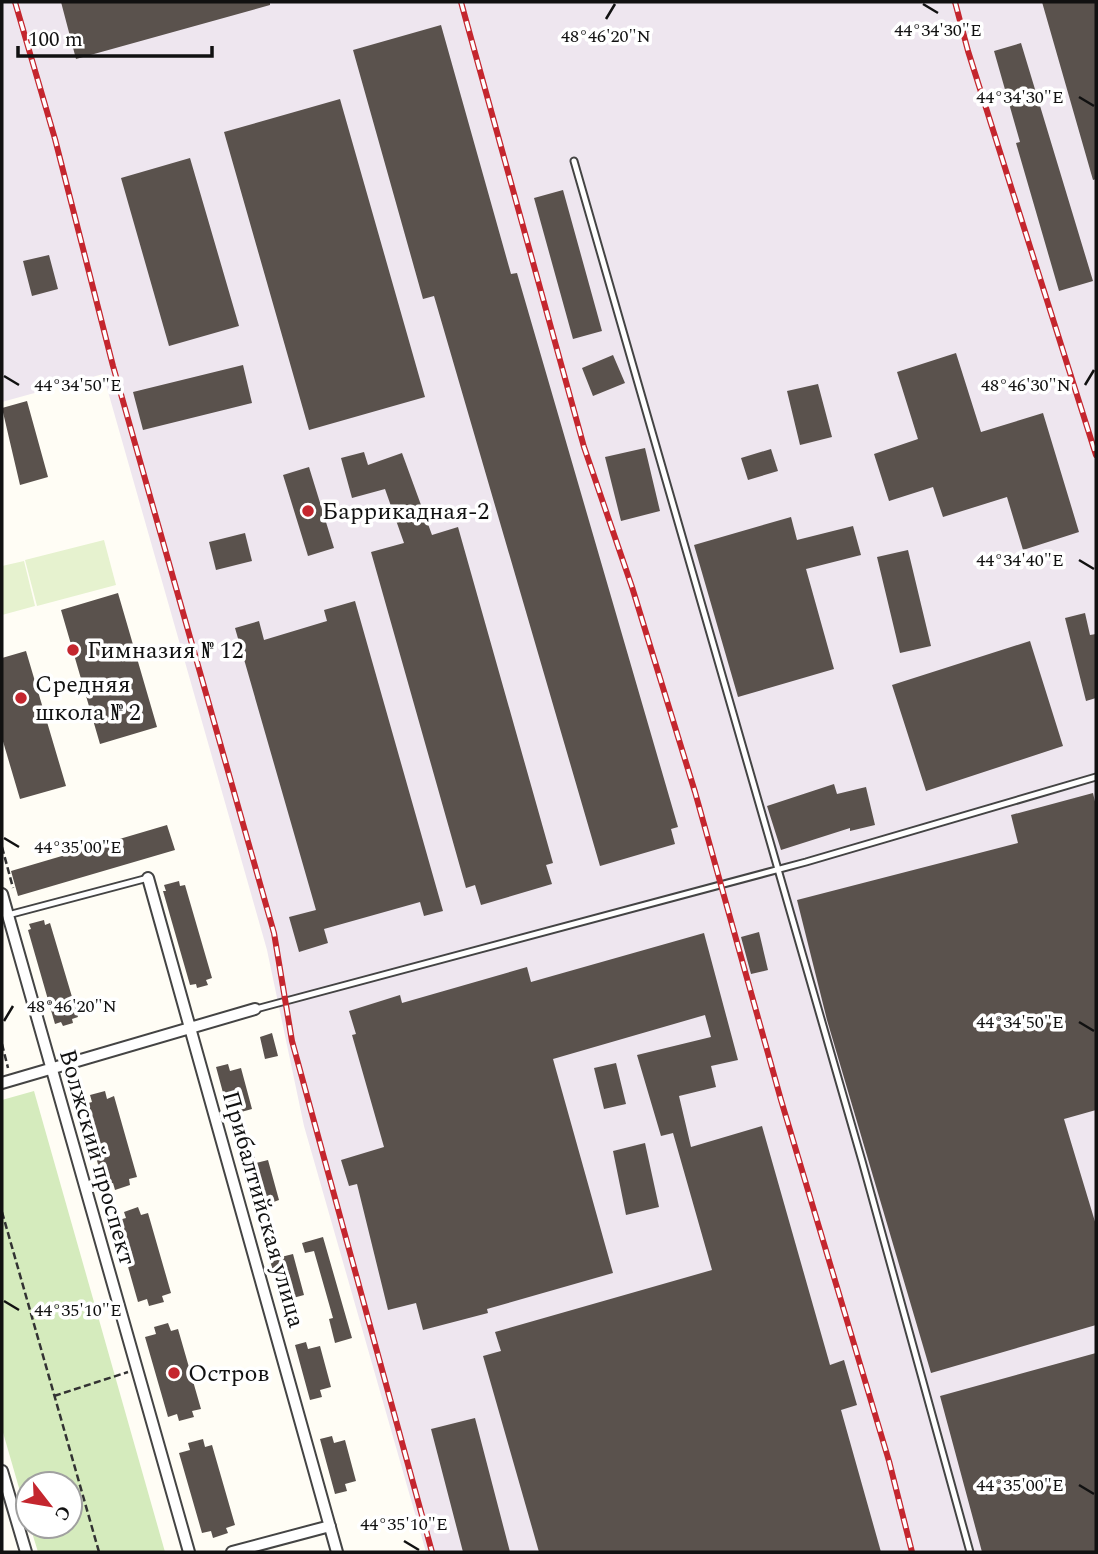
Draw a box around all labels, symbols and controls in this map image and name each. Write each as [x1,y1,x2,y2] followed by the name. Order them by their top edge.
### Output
[18,14,212,58] scale bar
[894,17,982,44] text: 44°34'30"E
[561,23,651,50] text: 48°46'20"N
[28,24,83,56] text: 100 m
[976,84,1064,111] text: 44°34'30"E
[34,372,122,399] text: 44°34'50"E
[981,372,1071,399] text: 48°46'30"N
[322,494,489,530] place label: Баррикадная-2
[300,503,316,519] marker: Баррикадная-2
[976,547,1064,574] text: 44°34'40"E
[87,633,244,669] place label: Гимназия № 12
[65,642,81,658] marker: Гимназия № 12
[35,667,141,731] place label: Средняя школа № 2
[13,690,29,706] marker: Средняя школа № 2
[34,834,122,861] text: 44°35'00"E
[27,993,117,1020] text: 48°46'20"N
[976,1009,1064,1036] text: 44°34'50"E
[49,1045,145,1270] street label: Волжский проспект
[212,1087,314,1332] street label: Прибалтийская улица
[34,1297,122,1324] text: 44°35'10"E
[188,1356,269,1392] place label: Остров
[166,1365,182,1381] marker: Остров
[14,1470,84,1540] north arrow
[976,1472,1064,1499] text: 44°35'00"E
[46,1500,78,1526] text: С
[360,1511,448,1538] text: 44°35'10"E

